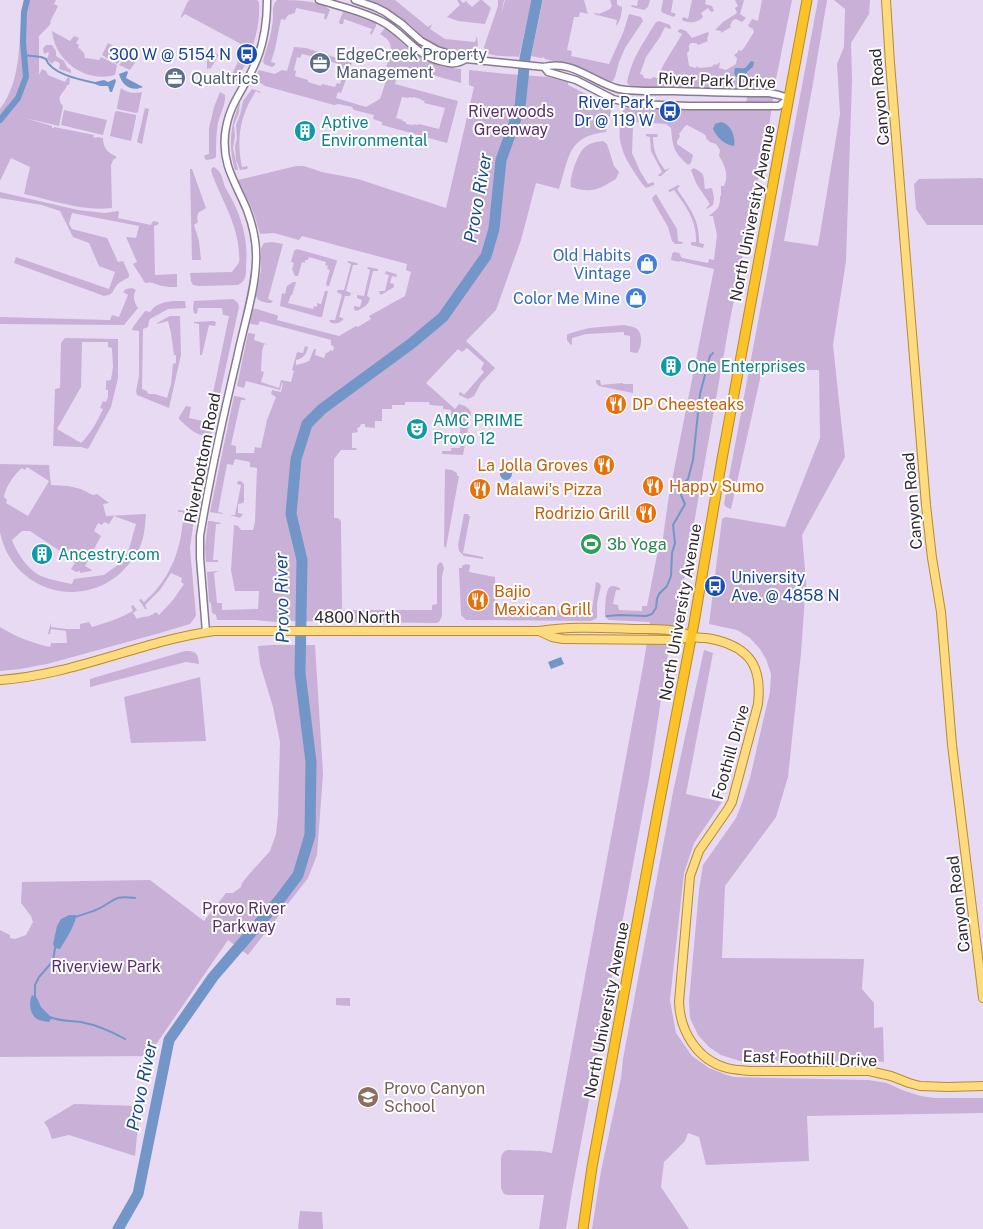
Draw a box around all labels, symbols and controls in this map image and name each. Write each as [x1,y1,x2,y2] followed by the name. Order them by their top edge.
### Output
[235,42,259,66] bus stop icon: 300 W @ 5154 N
[109,45,231,64] place label: 300 W @ 5154 N
[336,45,487,82] place label: EdgeCreek Property Management
[866,48,893,146] street label: Canyon Road
[308,51,332,75] office icon: EdgeCreek Property Management
[163,66,187,90] office icon: Qualtrics
[191,69,259,88] place label: Qualtrics
[658,69,776,92] street label: River Park Drive
[574,93,654,130] place label: River Park Dr @ 119 W
[658,99,682,123] bus stop icon: River Park Dr @ 119 W
[468,102,554,139] park label: Riverwoods Greenway
[321,113,428,150] place label: Aptive Environmental
[293,119,317,143] building icon: Aptive Environmental
[726,123,779,303] street label: North University Avenue
[459,151,496,244] water label: Provo River
[553,246,631,283] place label: Old Habits Vintage
[635,252,659,276] shop icon: Old Habits Vintage
[624,286,648,310] shop icon: Color Me Mine
[513,289,620,308] place label: Color Me Mine
[659,354,683,378] building icon: One Enterprises
[687,357,806,376] place label: One Enterprises
[181,391,224,525] street label: Riverbottom Road
[604,392,628,416] restaurant icon: DP Cheesteaks
[632,395,744,414] place label: DP Cheesteaks
[433,411,523,448] place label: AMC PRIME Provo 12
[405,417,429,441] theatre icon: AMC PRIME Provo 12
[899,452,926,550] street label: Canyon Road
[592,453,616,477] restaurant icon: La Jolla Groves
[477,456,588,475] place label: La Jolla Groves
[641,474,665,498] restaurant icon: Happy Sumo
[468,477,492,501] restaurant icon: Malawi's Pizza
[669,477,764,496] place label: Happy Sumo
[496,480,602,499] place label: Malawi's Pizza
[634,501,658,525] restaurant icon: Rodrizio Grill
[535,504,630,523] place label: Rodrizio Grill
[656,522,705,702] street label: North University Avenue
[579,532,603,556] sports icon: 3b Yoga
[607,535,667,554] place label: 3b Yoga
[30,542,54,566] building icon: Ancestry.com
[58,545,160,564] place label: Ancestry.com
[270,552,293,644] water label: Provo River
[731,568,840,605] place label: University Ave. @ 4858 N
[703,574,727,598] bus stop icon: University Ave. @ 4858 N
[494,582,592,619] place label: Bajio Mexican Grill
[466,588,490,612] restaurant icon: Bajio Mexican Grill
[314,608,400,627] street label: 4800 North
[708,702,753,802] street label: Foothill Drive
[943,855,974,953] street label: Canyon Road
[202,899,286,936] park label: Provo River Parkway
[580,920,633,1100] street label: North University Avenue
[51,957,161,976] park label: Riverview Park
[122,1039,161,1133] water label: Provo River
[742,1047,878,1070] street label: East Foothill Drive
[384,1079,485,1116] place label: Provo Canyon School
[356,1085,380,1109] school or university icon: Provo Canyon School

